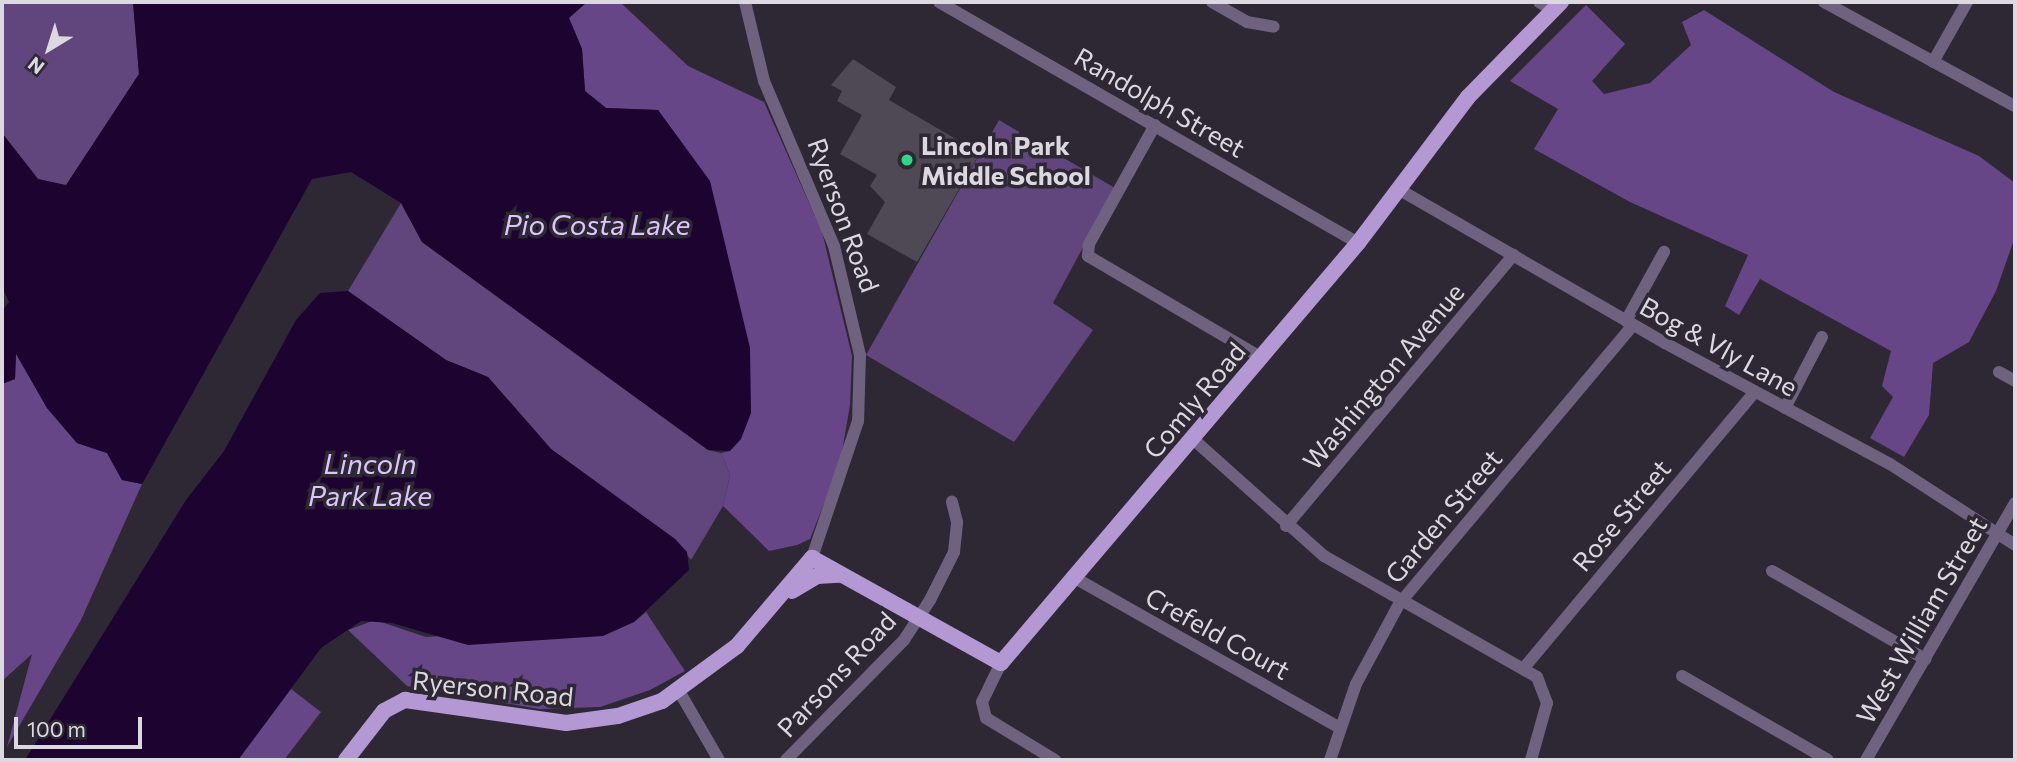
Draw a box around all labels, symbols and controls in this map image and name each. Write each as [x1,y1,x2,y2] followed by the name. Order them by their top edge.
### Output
[14,14,84,84] north arrow
[1069,41,1251,163] street label: Randolph Street
[23,52,48,79] text: N
[921,129,1091,190] place label: Lincoln Park Middle School
[802,134,886,296] street label: Ryerson Road
[899,152,915,168] marker: Lincoln Park Middle School
[504,207,690,241] water label: Pio Costa Lake
[1296,276,1470,476] street label: Washington Avenue
[1635,290,1803,402] street label: Bog & Vly Lane
[1136,336,1252,464] street label: Comly Road
[1378,443,1508,589] street label: Garden Street
[308,446,432,512] water label: Lincoln Park Lake
[1565,453,1677,577] street label: Rose Street
[1849,511,1993,729] street label: West William Street
[1140,581,1296,685] street label: Crefeld Court
[770,605,902,743] street label: Parsons Road
[411,664,575,712] street label: Ryerson Road
[18,702,145,746] scale bar
[27,716,86,741] text: 100 m

